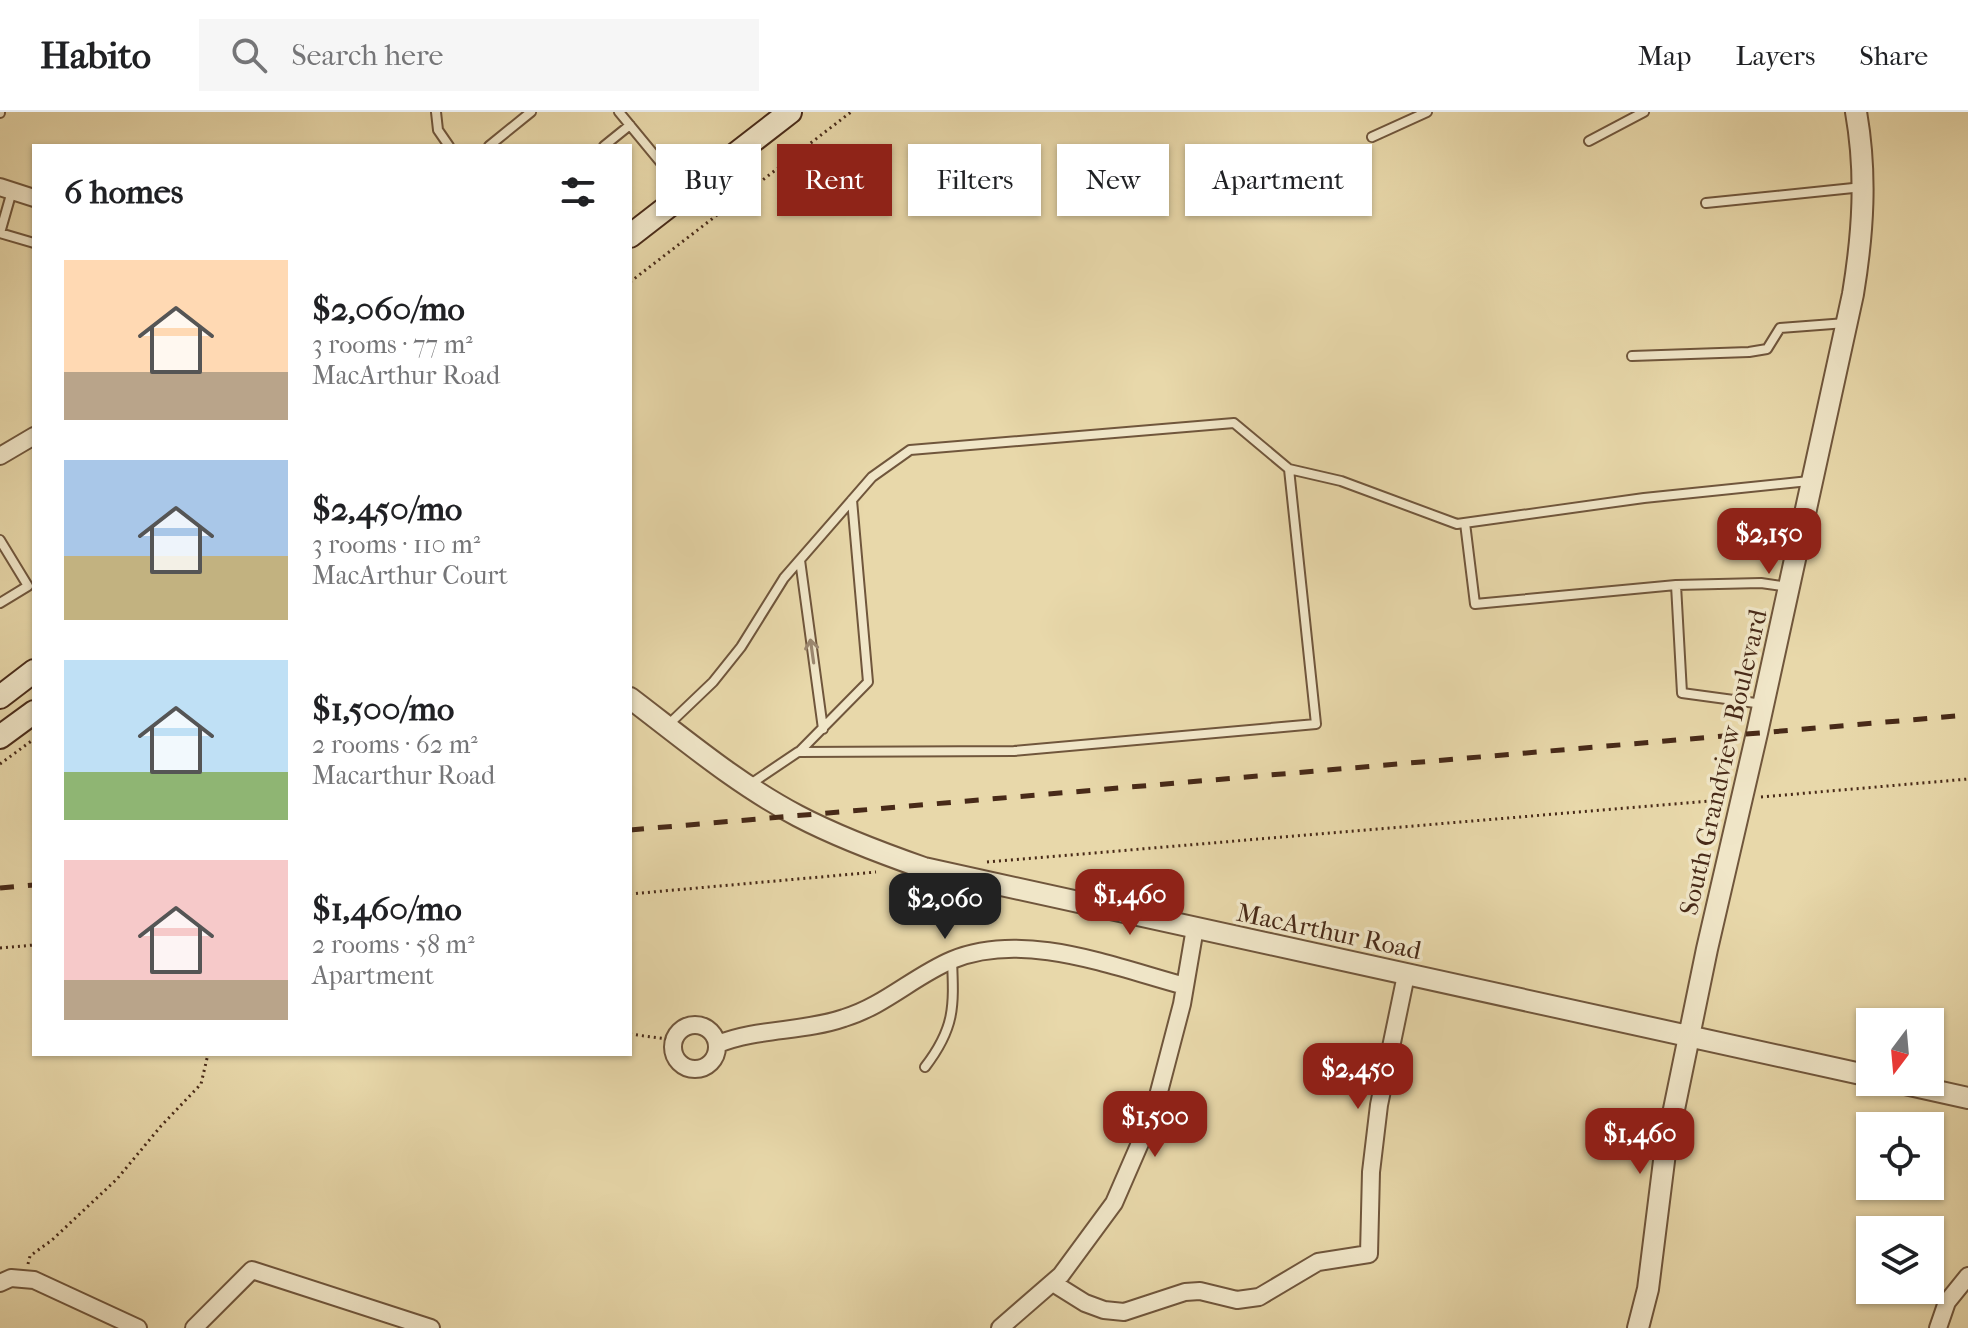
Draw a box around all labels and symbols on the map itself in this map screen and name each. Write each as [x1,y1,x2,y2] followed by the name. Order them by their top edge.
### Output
[1704,508,1834,576] pin: $2,150
[1673,605,1774,918] street label: South Grandview Boulevard
[805,638,820,665] one-way arrow
[1065,869,1195,937] pin: $1,460
[880,873,1010,941] pin: $2,060
[1234,897,1425,966] street label: MacArthur Road
[1856,1008,1944,1096] north arrow
[1293,1043,1423,1111] pin: $2,450
[1090,1091,1220,1159] pin: $1,500
[1575,1108,1705,1176] pin: $1,460

